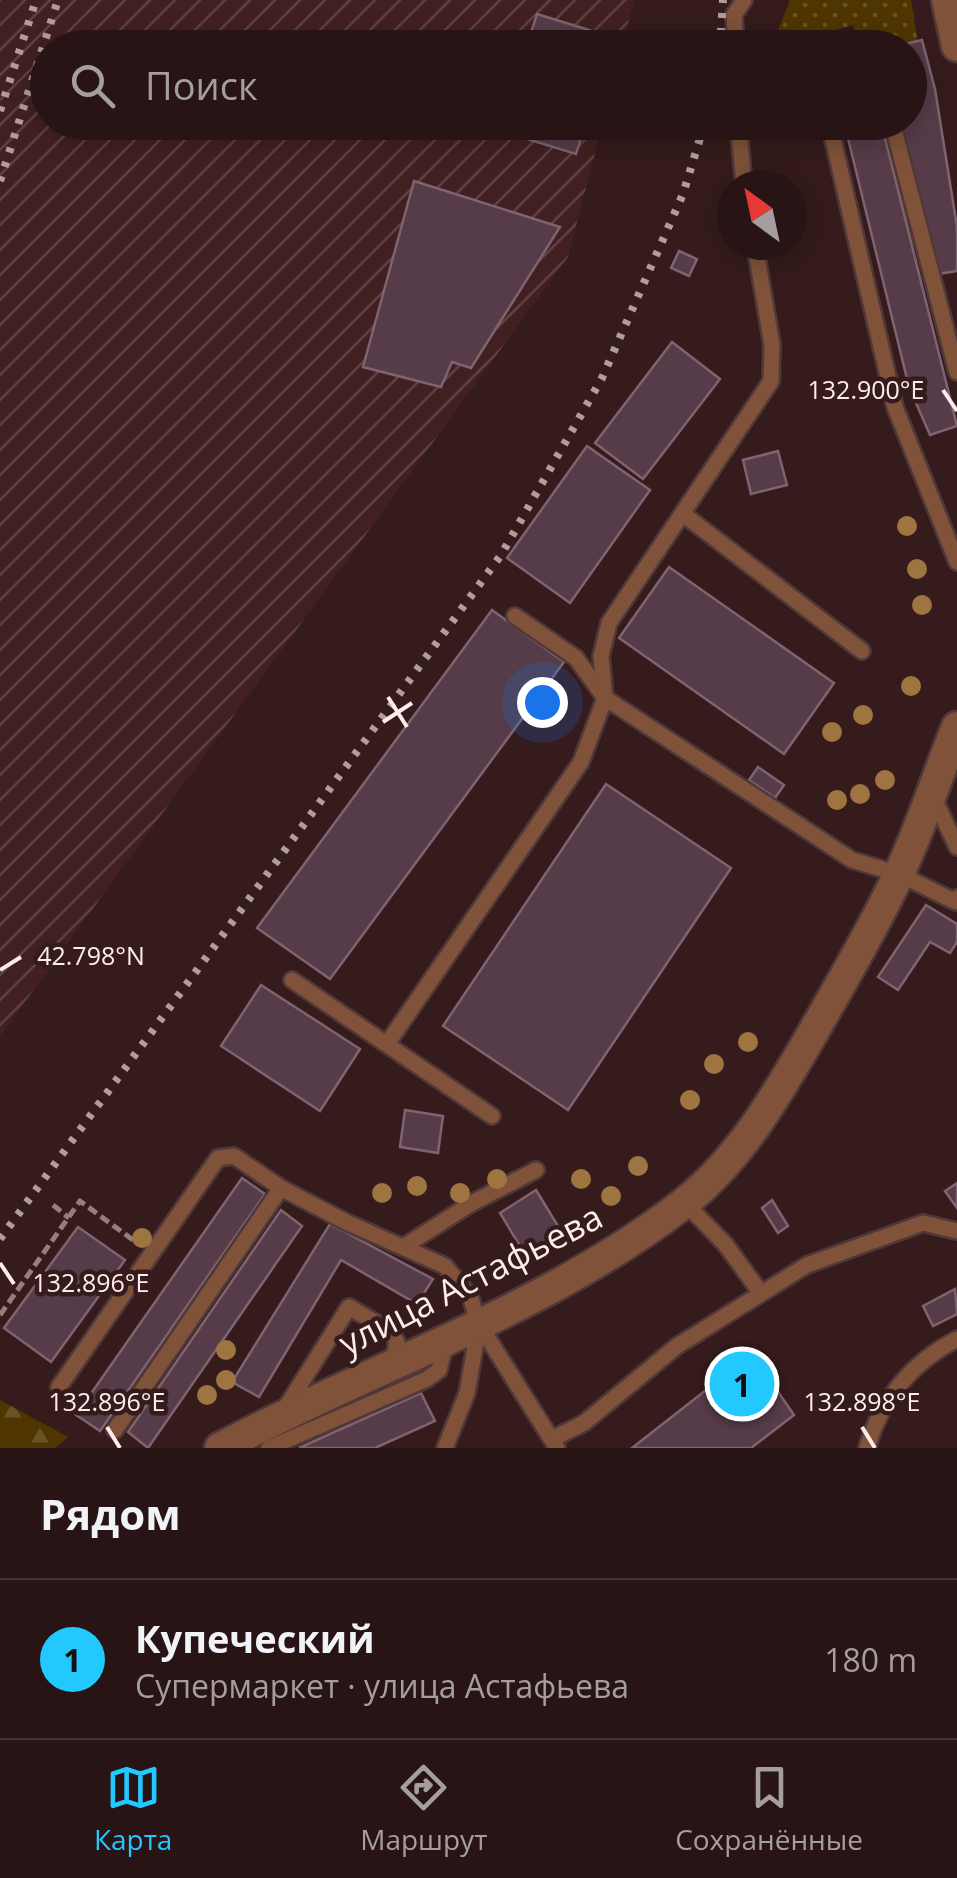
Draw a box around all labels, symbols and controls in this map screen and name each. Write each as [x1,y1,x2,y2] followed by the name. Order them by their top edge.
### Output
[30,30,927,140] search box
[65,58,120,113] icon: search
[145,59,258,111] text: Поиск
[717,170,807,260] north arrow
[808,372,924,406] text: 132.900°E
[517,677,568,728] your location
[37,938,145,972] text: 42.798°N
[330,1192,610,1366] street label: улица Астафьева
[33,1265,149,1299] text: 132.896°E
[710,1346,774,1422] pin: 1
[49,1384,165,1418] text: 132.896°E
[804,1384,920,1418] text: 132.898°E
[40,1485,181,1542] text: Рядом
[135,1612,375,1664] text: Купеческий
[63,1638,82,1681] text: 1
[824,1638,917,1681] text: 180 m
[135,1664,629,1707] text: Супермаркет · улица Астафьева
[94,1760,172,1858] tab: Карта
[360,1760,487,1858] tab: Маршрут
[675,1760,863,1858] tab: Сохранённые

